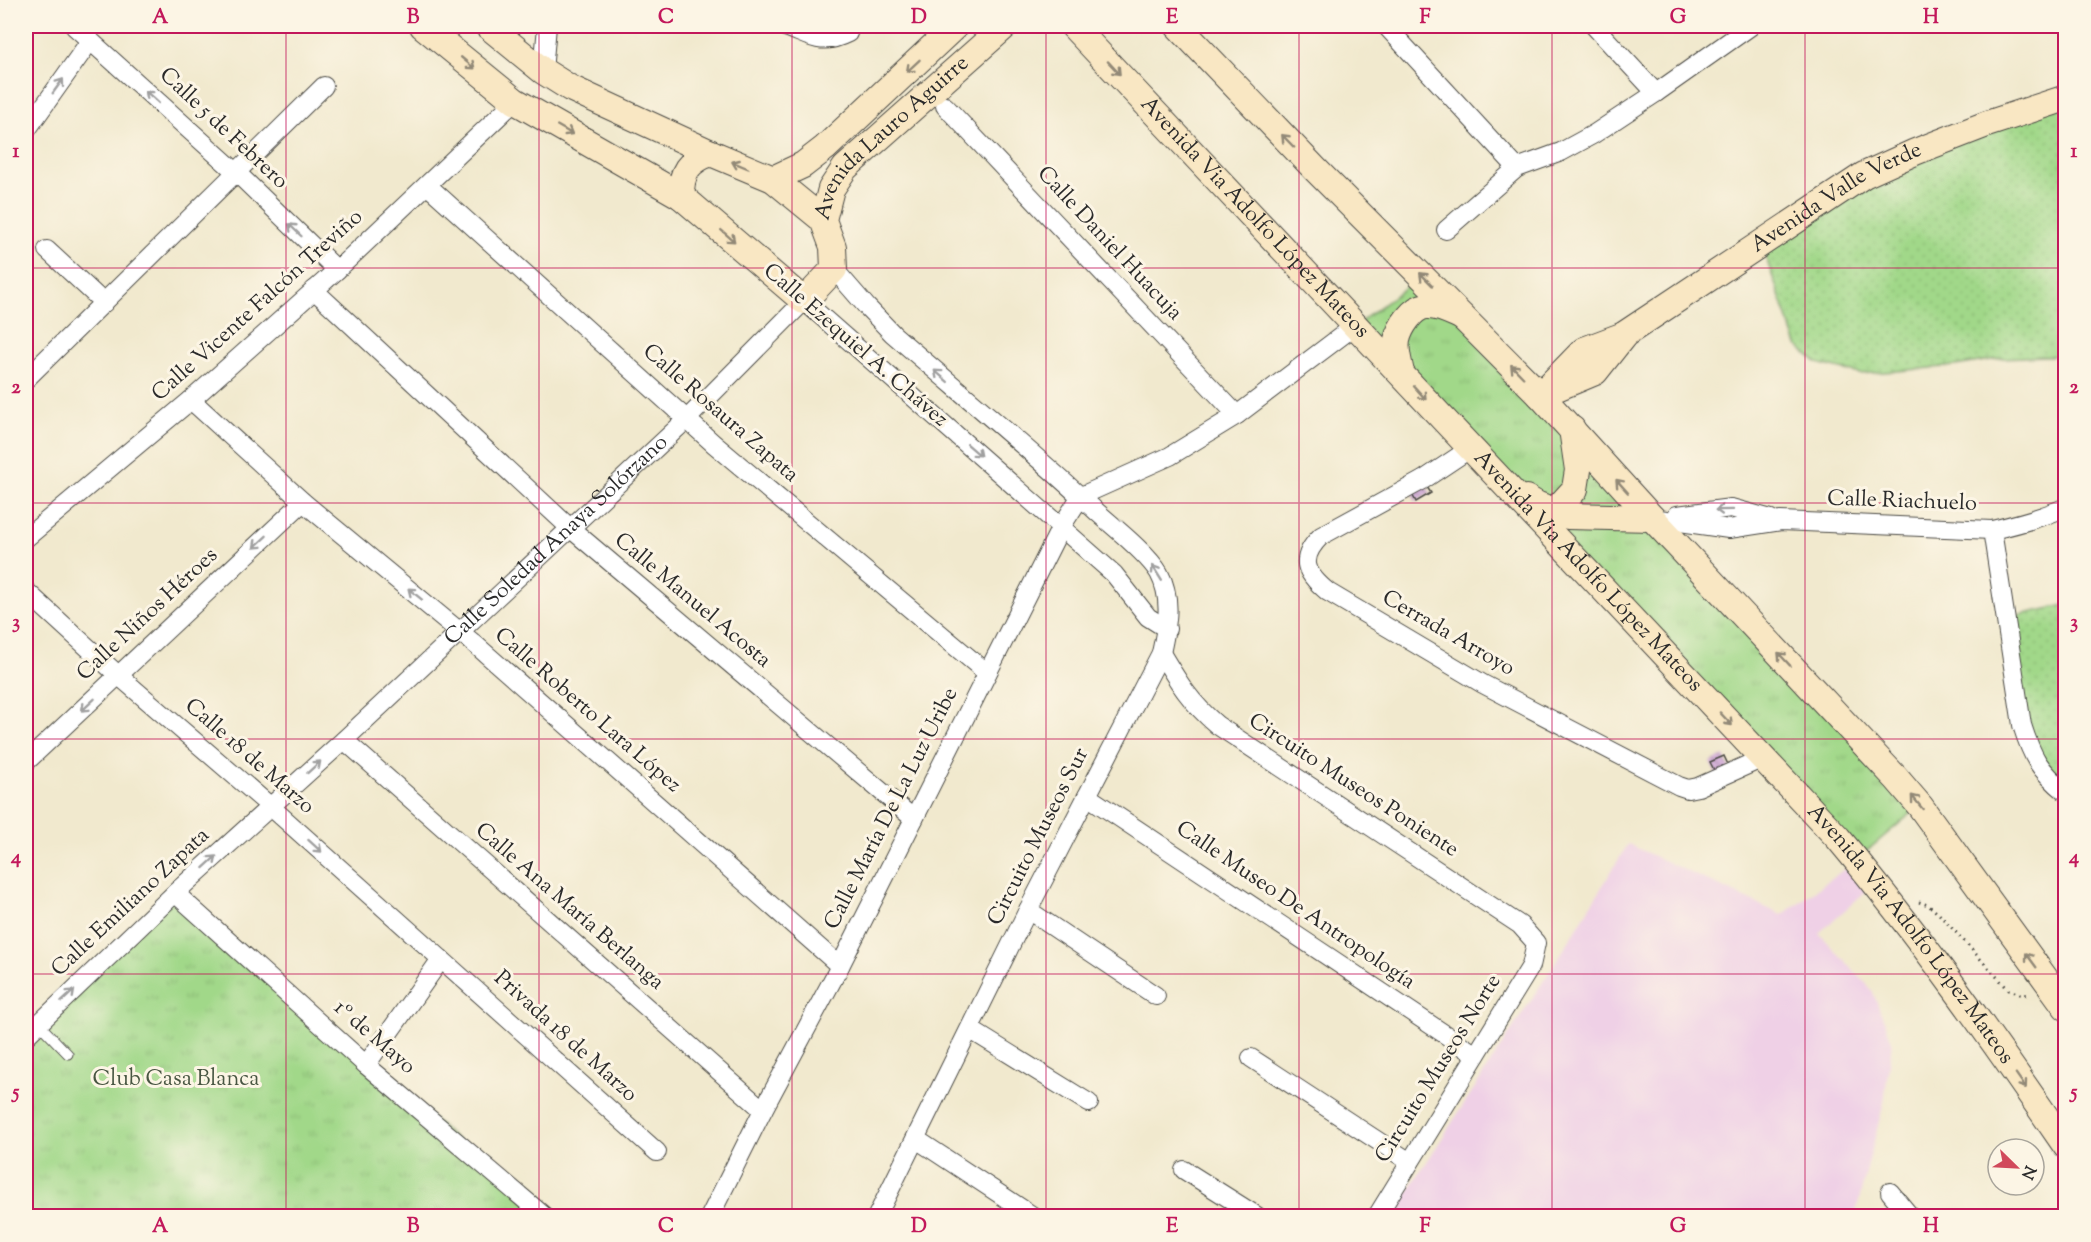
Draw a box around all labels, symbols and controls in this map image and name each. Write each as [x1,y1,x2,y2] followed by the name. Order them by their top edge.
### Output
[152,4,169,33] text: A
[407,4,420,33] text: B
[658,4,674,33] text: C
[911,4,927,33] text: D
[1166,4,1179,33] text: E
[1419,4,1431,33] text: F
[1670,4,1687,33] text: G
[1923,4,1939,33] text: H
[808,49,977,224] street label: Avenida Lauro Aguirre
[460,56,476,69] one-way arrow
[905,58,920,73] one-way arrow
[151,60,295,198] street label: Calle 5 de Febrero
[1106,60,1120,75] one-way arrow
[52,78,64,94] one-way arrow
[145,90,160,104] one-way arrow
[1132,90,1376,346] street label: Avenida Via Adolfo López Mateos
[556,125,574,136] one-way arrow
[1281,134,1295,149] one-way arrow
[1745,135,1927,262] street label: Avenida Valle Verde
[13,138,20,167] text: 1
[2071,138,2078,167] text: 1
[731,159,750,170] one-way arrow
[1029,160,1189,328] street label: Calle Daniel Huacuja
[145,202,371,410] street label: Calle Vicente Falcón Treviño
[288,223,303,237] one-way arrow
[720,229,735,243] one-way arrow
[755,256,955,436] street label: Calle Ezequiel A. Chávez
[1419,271,1433,286] one-way arrow
[635,337,805,491] street label: Calle Rosaura Zapata
[1510,364,1524,379] one-way arrow
[934,369,949,383] one-way arrow
[11,374,21,403] text: 2
[2069,374,2079,403] text: 2
[1413,385,1427,400] one-way arrow
[438,428,676,654] street label: Calle Soledad Anaya Solórzano
[966,443,981,457] one-way arrow
[1465,444,1709,700] street label: Avenida Via Adolfo López Mateos
[1616,479,1630,494] one-way arrow
[1827,483,1977,521] street label: Calle Riachuelo
[1715,504,1735,516] one-way arrow
[606,526,778,676] street label: Calle Manuel Acosta
[253,535,268,549] one-way arrow
[70,541,226,689] street label: Calle Niños Héroes
[1150,565,1163,582] one-way arrow
[1376,583,1520,685] street label: Cerrada Arroyo
[407,588,423,601] one-way arrow
[12,609,20,638] text: 3
[2070,609,2078,638] text: 3
[487,621,687,801] street label: Calle Roberto Lara López
[1777,652,1791,667] one-way arrow
[817,682,967,936] street label: Calle María De La Luz Uribe
[177,691,321,823] street label: Calle 18 de Marzo
[81,697,96,711] one-way arrow
[1242,706,1464,866] street label: Circuito Museos Poniente
[1719,711,1733,726] one-way arrow
[980,743,1098,931] street label: Circuito Museos Sur
[307,760,322,774] one-way arrow
[1910,794,1923,810] one-way arrow
[1798,797,2021,1071] street label: Avenida Via Adolfo López Mateos
[1169,814,1421,998] street label: Calle Museo De Antropología
[467,816,671,998] street label: Calle Ana María Berlanga
[45,821,217,985] street label: Calle Emiliano Zapata
[307,839,322,853] one-way arrow
[10,844,21,873] text: 4
[2068,844,2079,873] text: 4
[202,855,217,869] one-way arrow
[2025,952,2038,968] one-way arrow
[486,964,644,1110] street label: Privada 18 de Marzo
[1368,969,1510,1169] street label: Circuito Museos Norte
[61,988,76,1003] one-way arrow
[326,993,422,1083] street label: 1º de Mayo
[93,1064,259,1096] park label: Club Casa Blanca
[2015,1073,2027,1089] one-way arrow
[11,1079,20,1108] text: 5
[2069,1079,2078,1108] text: 5
[1986,1137,2046,1197] north arrow
[2014,1162,2041,1183] text: N
[152,1213,169,1242] text: A
[407,1213,420,1242] text: B
[658,1213,674,1242] text: C
[911,1213,927,1242] text: D
[1166,1213,1179,1242] text: E
[1419,1213,1431,1242] text: F
[1670,1213,1687,1242] text: G
[1923,1213,1939,1242] text: H

